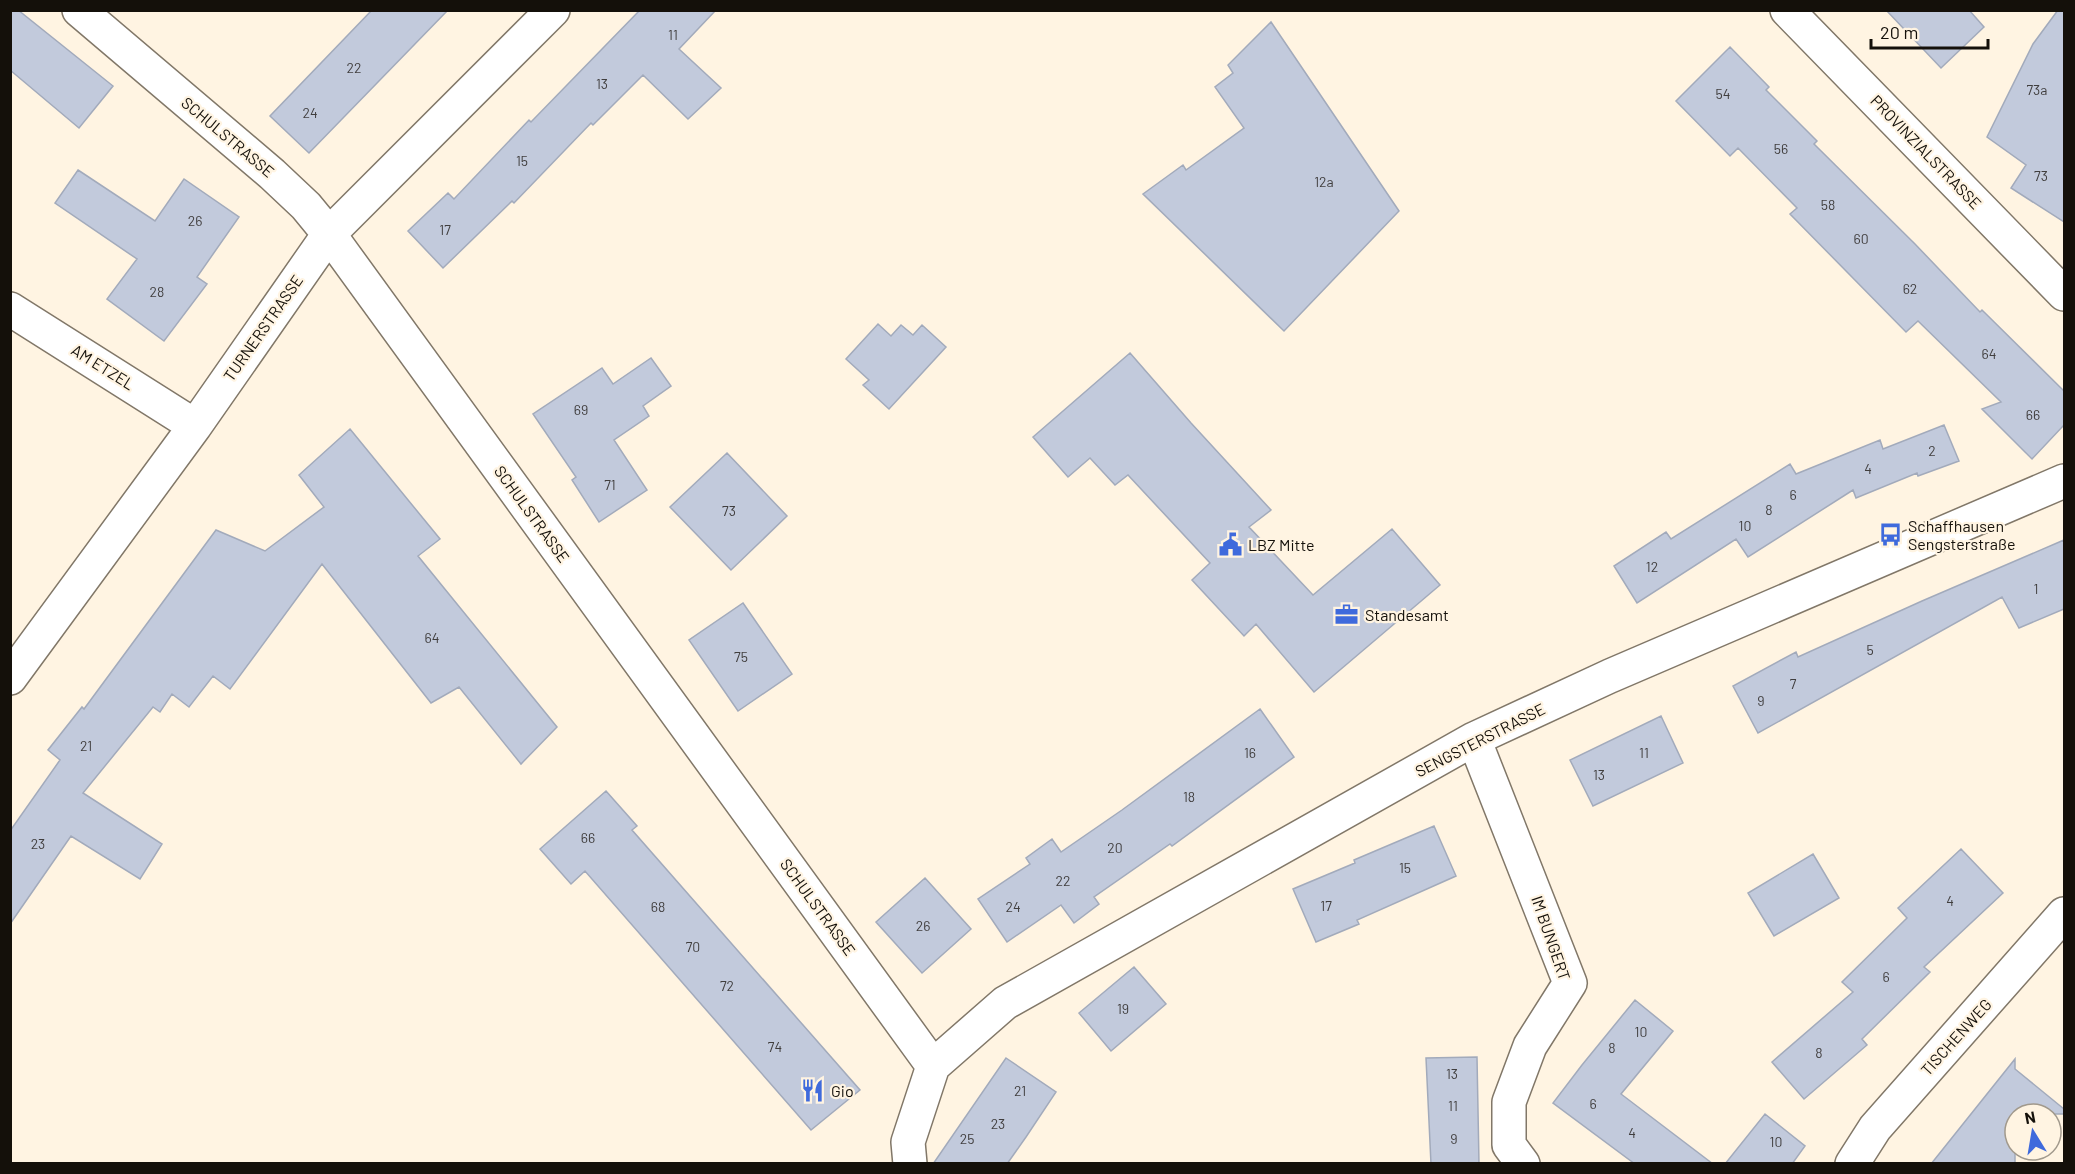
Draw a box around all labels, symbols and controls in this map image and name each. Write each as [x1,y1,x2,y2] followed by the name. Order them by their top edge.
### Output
[1871,12,1988,50] scale bar
[1880,21,1918,43] text: 20 m
[668,26,678,43] house number: 11
[346,59,362,76] house number: 22
[596,75,608,92] house number: 13
[2027,81,2048,98] house number: 73a
[1716,85,1730,102] house number: 54
[1867,91,1986,213] street label: PROVINZIALSTRASSE
[178,92,278,181] street label: SCHULSTRASSE
[302,104,318,121] house number: 24
[1774,140,1788,157] house number: 56
[516,152,528,169] house number: 15
[2034,167,2048,184] house number: 73
[1314,173,1334,190] house number: 12a
[1821,196,1835,213] house number: 58
[188,212,202,229] house number: 26
[439,221,451,238] house number: 17
[1853,230,1869,247] house number: 60
[219,271,306,384] street label: TURNERSTRASSE
[1903,280,1917,297] house number: 62
[150,283,164,300] house number: 28
[68,340,138,393] street label: AM ETZEL
[1982,345,1996,362] house number: 64
[574,401,588,418] house number: 69
[2026,406,2040,423] house number: 66
[1928,442,1936,459] house number: 2
[1864,460,1872,477] house number: 4
[491,462,574,566] street label: SCHULSTRASSE
[604,476,616,493] house number: 71
[1789,486,1797,503] house number: 6
[1765,501,1773,518] house number: 8
[722,502,736,519] house number: 73
[1908,516,2015,553] place label: Schaffhausen Sengsterstraße
[1739,517,1751,534] house number: 10
[1877,522,1903,548] bus stop icon: Schaffhausen Sengsterstraße
[1217,532,1243,558] public building icon: LBZ Mitte
[1248,535,1315,554] place label: LBZ Mitte
[1646,558,1658,575] house number: 12
[2034,580,2038,597] house number: 1
[1334,602,1360,628] office icon: Standesamt
[1365,605,1449,624] place label: Standesamt
[425,629,439,646] house number: 64
[1866,641,1874,658] house number: 5
[734,648,748,665] house number: 75
[1790,675,1797,692] house number: 7
[1757,692,1765,709] house number: 9
[1412,699,1548,781] street label: SENGSTERSTRASSE
[80,737,92,754] house number: 21
[1244,744,1256,761] house number: 16
[1639,744,1649,761] house number: 11
[1593,766,1605,783] house number: 13
[1183,788,1195,805] house number: 18
[581,829,595,846] house number: 66
[31,835,45,852] house number: 23
[1107,839,1123,856] house number: 20
[777,855,860,959] street label: SCHULSTRASSE
[1399,859,1411,876] house number: 15
[1055,872,1071,889] house number: 22
[1946,892,1954,909] house number: 4
[1528,893,1575,983] street label: IM BUNGERT
[1320,897,1332,914] house number: 17
[651,898,665,915] house number: 68
[1005,898,1021,915] house number: 24
[916,917,930,934] house number: 26
[686,938,700,955] house number: 70
[1882,968,1890,985] house number: 6
[720,977,734,994] house number: 72
[1916,994,1995,1079] street label: TISCHENWEG
[1117,1000,1129,1017] house number: 19
[1635,1023,1647,1040] house number: 10
[768,1038,782,1055] house number: 74
[1608,1039,1616,1056] house number: 8
[1815,1044,1823,1061] house number: 8
[1446,1065,1458,1082] house number: 13
[800,1078,826,1104] restaurant icon: Gio
[831,1081,854,1100] place label: Gio
[1014,1082,1026,1099] house number: 21
[1589,1095,1597,1112] house number: 6
[1448,1097,1458,1114] house number: 11
[2003,1102,2063,1162] north arrow
[2023,1106,2037,1127] text: N
[991,1115,1005,1132] house number: 23
[1628,1124,1636,1141] house number: 4
[960,1130,974,1147] house number: 25
[1450,1130,1458,1147] house number: 9
[1770,1133,1782,1150] house number: 10

